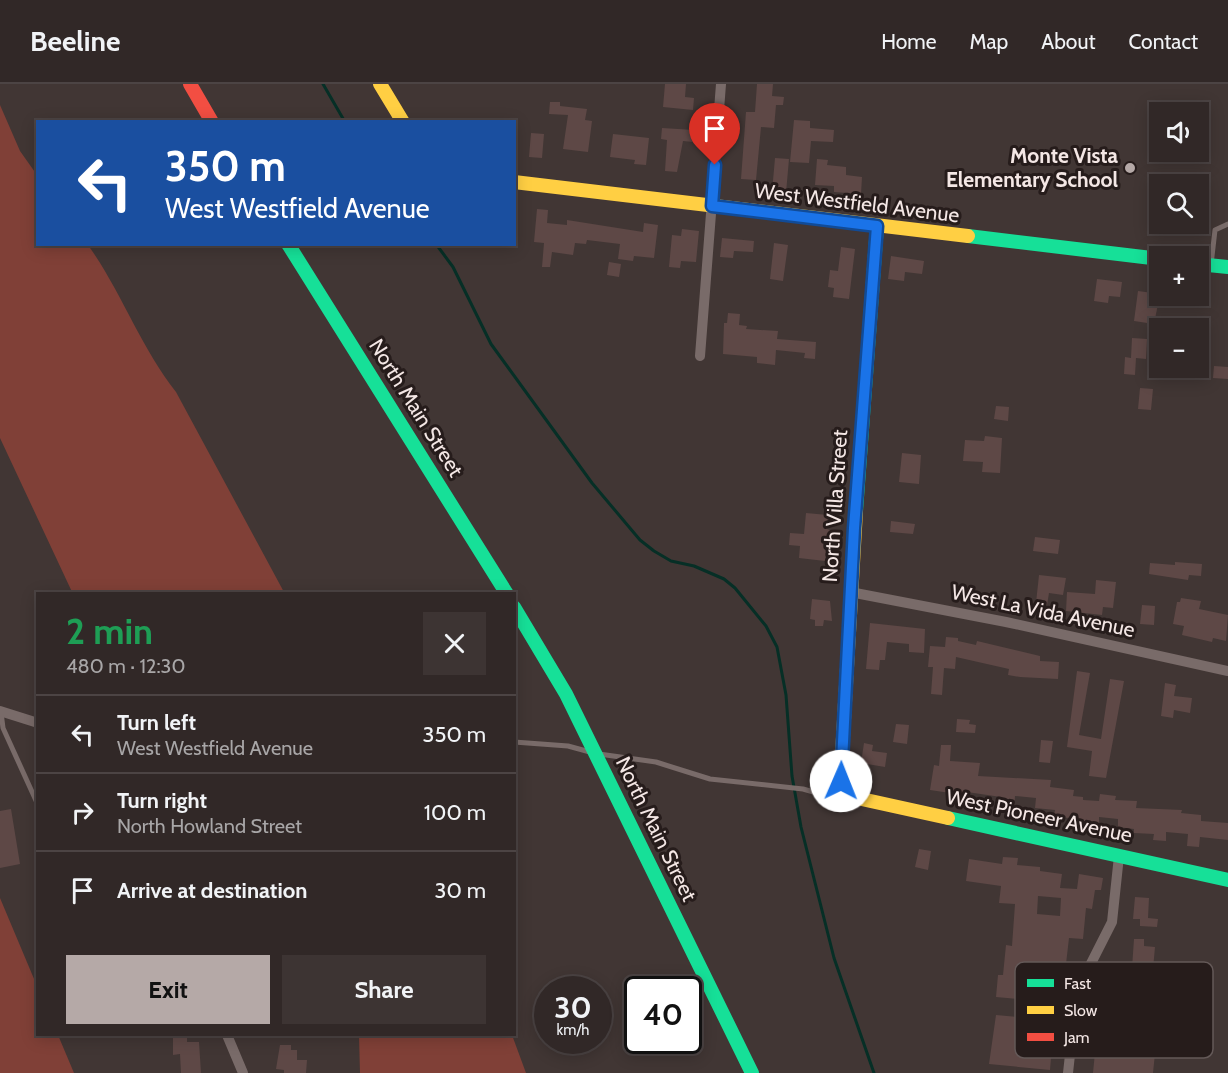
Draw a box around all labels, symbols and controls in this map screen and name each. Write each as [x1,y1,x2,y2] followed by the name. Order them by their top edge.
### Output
[30,24,120,58] text: Beeline
[881,29,937,54] text: Home
[970,29,1008,54] text: Map
[1041,29,1095,54] text: About
[1128,29,1198,54] text: Contact
[1149,102,1209,378] map controls
[1149,102,1209,162] button: sound
[689,103,740,165] pin
[698,112,731,145] icon: arrive
[165,140,286,192] text: 350 m
[946,143,1119,192] place label: Monte Vista Elementary School
[66,144,144,222] icon: left
[1123,161,1137,175] marker: Monte Vista Elementary School
[1149,174,1209,234] button: search
[753,178,961,227] street label: West Westfield Avenue
[165,192,430,225] text: West Westfield Avenue
[1149,246,1209,306] button: +
[1149,318,1209,378] button: −
[364,334,469,481] street label: North Main Street
[817,429,852,583] street label: North Villa Street
[949,579,1137,642] street label: West La Vida Avenue
[66,609,153,653] text: 2 min
[423,612,486,675] button: close
[66,654,185,678] text: 480 m · 12:30
[117,709,196,736] text: Turn left
[66,718,99,751] icon: left
[423,721,486,748] text: 350 m
[117,736,313,760] text: West Westfield Avenue
[809,749,873,813] position arrow
[611,752,702,905] street label: North Main Street
[944,784,1135,847] street label: West Pioneer Avenue
[117,787,207,814] text: Turn right
[66,796,99,829] icon: right
[424,799,486,826] text: 100 m
[117,814,302,838] text: North Howland Street
[66,874,99,907] icon: arrive
[117,877,307,904] text: Arrive at destination
[434,877,486,904] text: 30 m
[66,955,270,1024] button: Exit
[282,955,486,1024] button: Share
[1015,962,1213,1058] legend
[1064,974,1092,993] text: Fast
[624,976,702,1054] speed limit sign: 40
[554,989,592,1026] text: 30
[1064,1001,1098,1020] text: Slow
[557,1021,589,1039] text: km/h
[1063,1028,1090,1047] text: Jam

